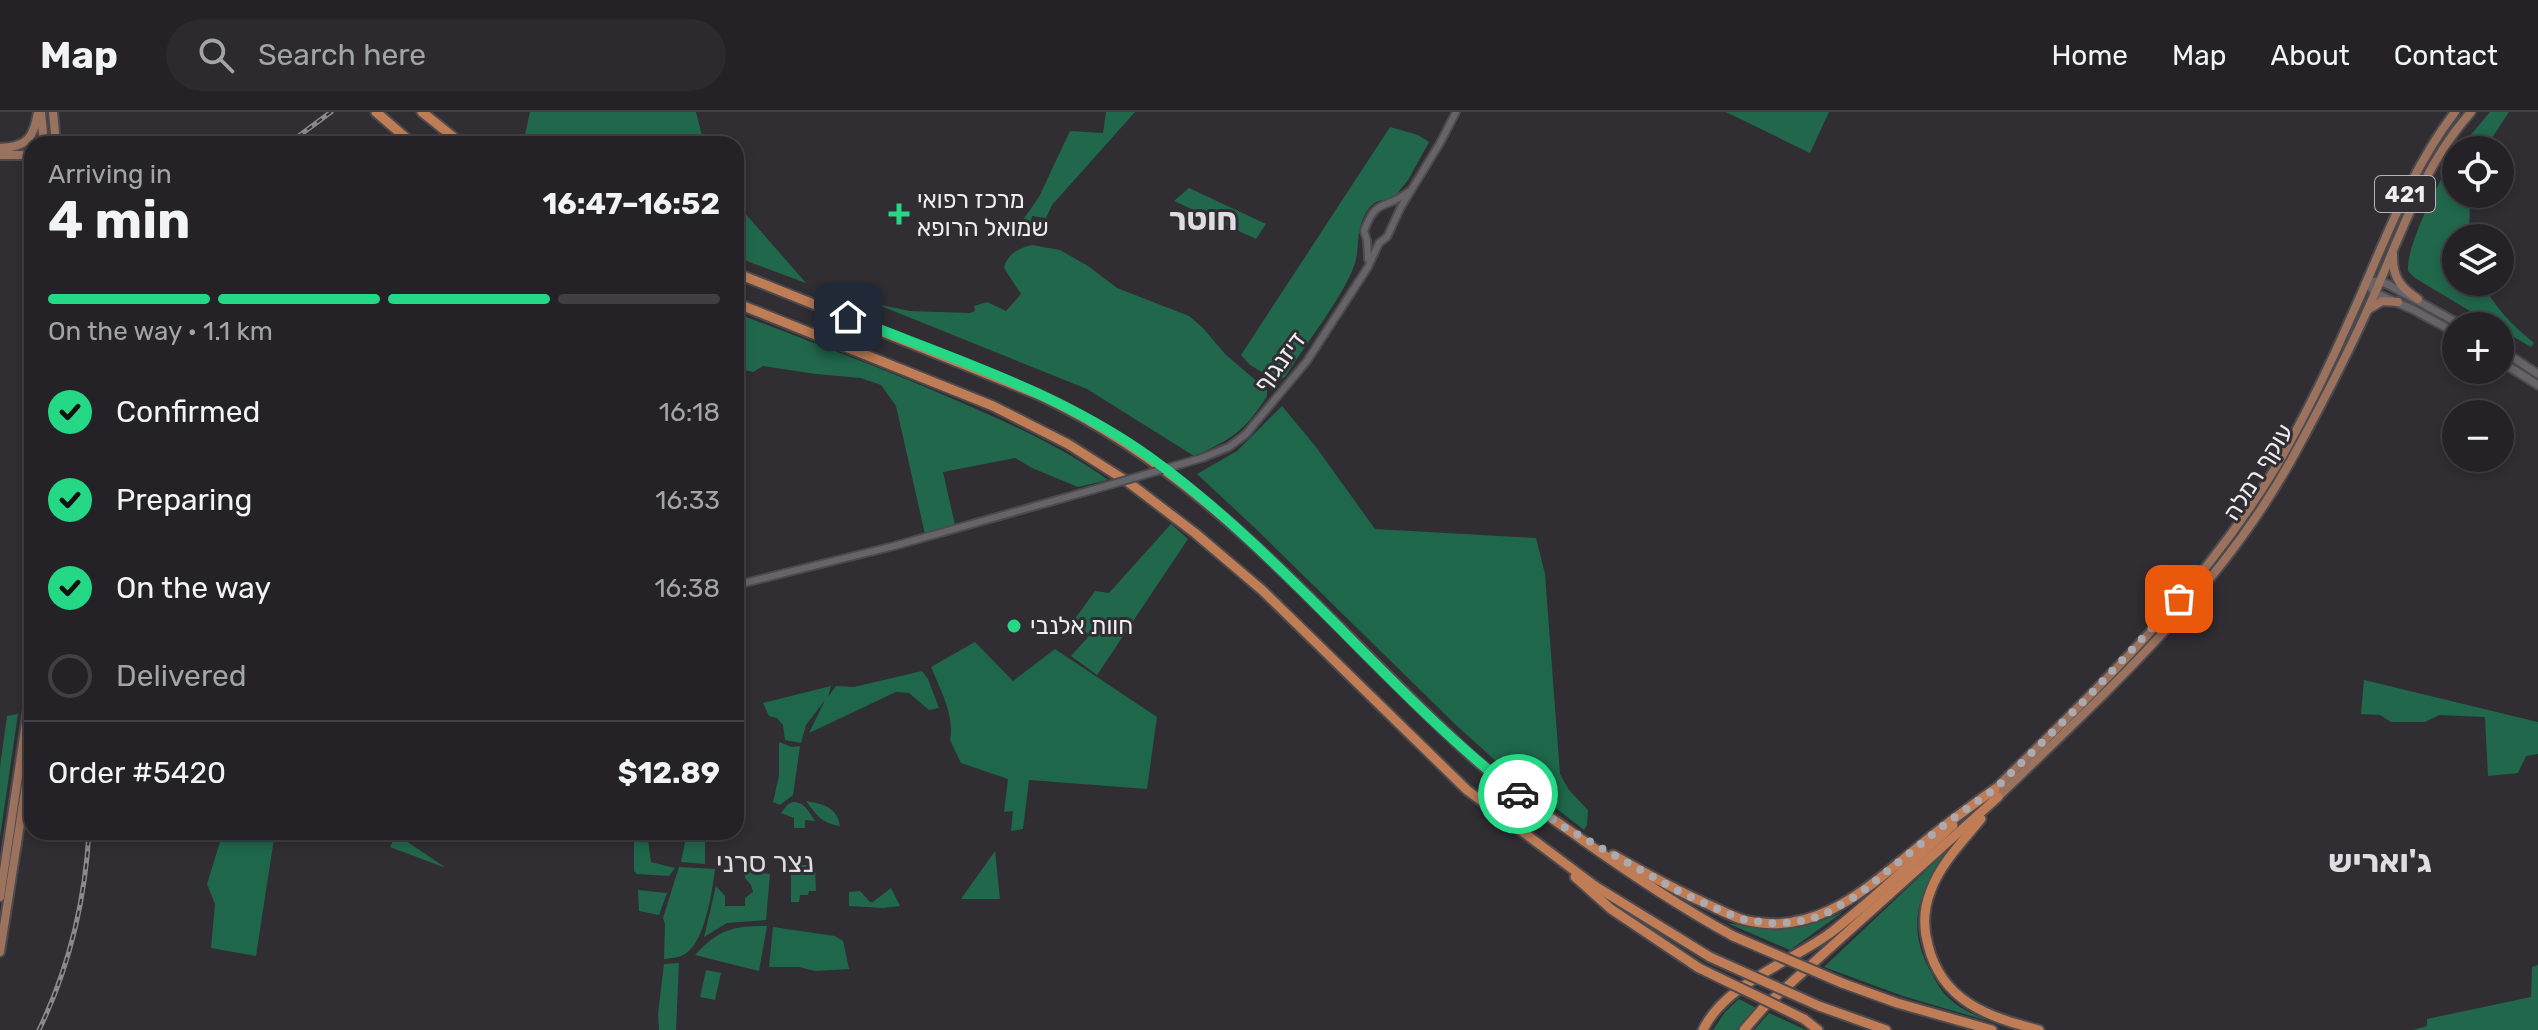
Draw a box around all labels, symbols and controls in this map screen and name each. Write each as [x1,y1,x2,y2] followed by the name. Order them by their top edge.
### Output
[166,19,726,91] search box
[40,32,118,78] text: Map
[194,33,238,77] icon: search
[258,37,426,73] text: Search here
[2051,39,2128,72] text: Home
[2172,39,2226,72] text: Map
[2270,39,2350,72] text: About
[2394,39,2498,72] text: Contact
[2442,136,2514,472] map controls
[2442,136,2514,208] button: locate
[48,159,172,190] text: Arriving in
[2375,176,2435,212] road number: 421
[542,186,720,222] text: 16:47–16:52
[917,186,1049,242] place label: מרכז רפואי שמואל הרופא
[48,189,191,251] text: 4 min
[1169,200,1237,238] district label: חוטר
[888,203,910,225] marker: מרכז רפואי שמואל הרופא
[2442,224,2514,296] button: layers
[814,283,882,351] pin
[826,295,870,339] icon: home
[2442,312,2514,384] button: +
[48,316,273,347] text: On the way · 1.1 km
[1248,326,1312,398] street label: דיזנגוף
[48,390,92,434] icon: check
[116,394,260,430] text: Confirmed
[659,397,720,428] text: 16:18
[2442,400,2514,472] button: −
[2217,419,2299,525] street label: עוקף רמלה
[48,478,92,522] icon: check
[116,482,252,518] text: Preparing
[655,485,720,516] text: 16:33
[2145,565,2213,633] pin
[48,566,92,610] icon: check
[116,570,271,606] text: On the way
[654,573,720,604] text: 16:38
[2157,577,2201,621] icon: bag
[1030,612,1133,640] place label: חוות אלנבי
[1005,617,1023,635] marker: חוות אלנבי
[116,658,247,694] text: Delivered
[1478,754,1558,834] courier
[48,755,226,791] text: Order #5420
[618,755,720,791] text: $12.89
[1496,772,1540,816] icon: car
[2328,842,2432,880] district label: ג'ואריש
[716,846,814,879] district label: נצר סרני

